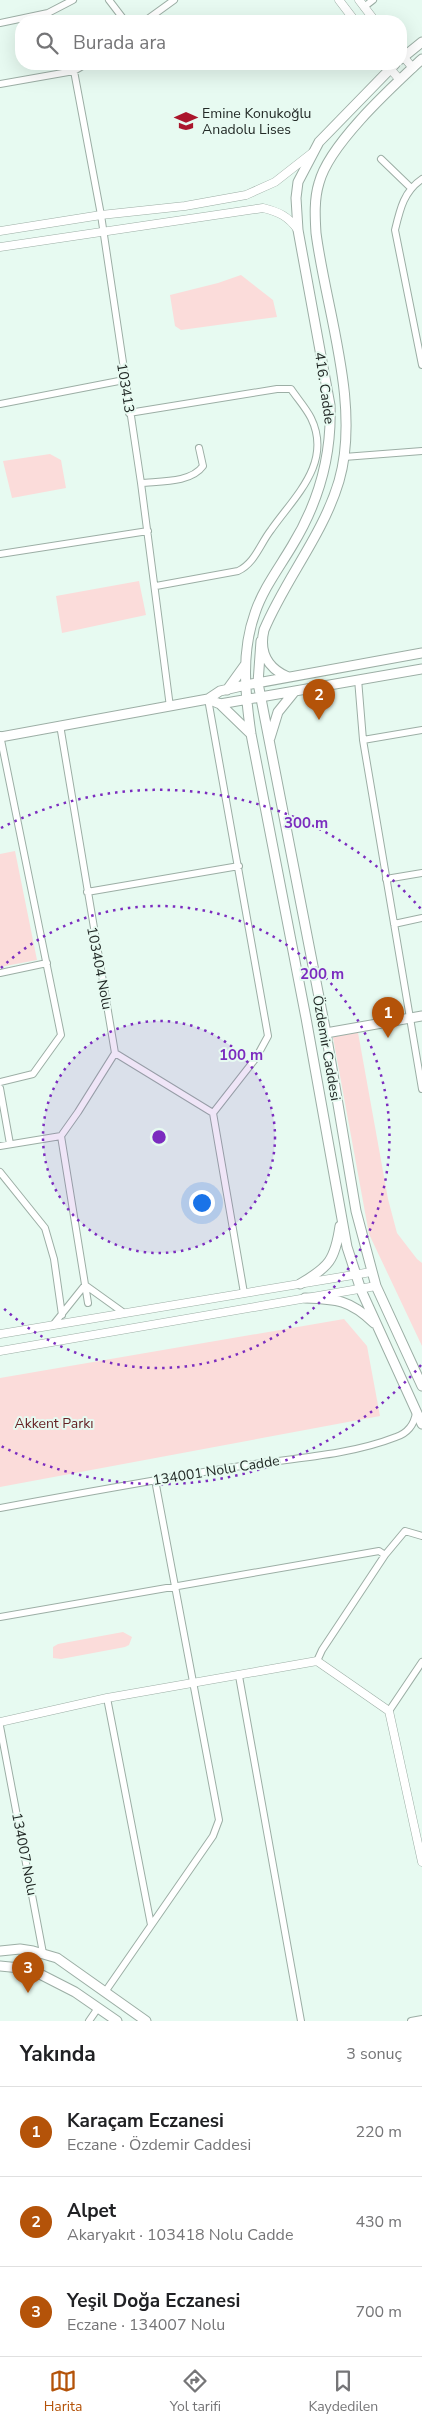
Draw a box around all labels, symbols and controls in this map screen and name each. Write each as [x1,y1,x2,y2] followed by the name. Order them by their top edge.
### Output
[15,15,407,70] search box
[33,29,61,57] icon: search
[73,30,166,56] text: Burada ara
[202,104,311,139] place label: Emine Konukoğlu Anadolu Lises
[173,108,199,134] school or university icon: Emine Konukoğlu Anadolu Lises
[310,351,339,425] street label: 416. Cadde
[112,362,139,414] street label: 103413
[303,679,335,720] pin: 2
[284,813,328,833] text: 300 m
[82,925,117,1011] street label: 103404 Nolu
[300,964,344,984] text: 200 m
[308,994,345,1102] street label: Özdemir Caddesi
[372,997,404,1038] pin: 1
[219,1045,263,1065] text: 100 m
[150,1128,168,1146] centre of rings
[189,1190,215,1216] your location
[14,1414,94,1433] park label: Akkent Parkı
[151,1451,281,1490] street label: 134001 Nolu Cadde
[7,1811,42,1897] street label: 134007 Nolu
[12,1952,44,1993] pin: 3
[20,2040,96,2068] text: Yakında
[346,2043,402,2065] text: 3 sonuç
[67,2108,224,2134] text: Karaçam Eczanesi
[31,2121,41,2143] text: 1
[355,2121,402,2143] text: 220 m
[67,2134,251,2156] text: Eczane · Özdemir Caddesi
[67,2198,116,2224] text: Alpet
[31,2211,41,2233] text: 2
[355,2211,402,2233] text: 430 m
[67,2224,293,2246] text: Akaryakıt · 103418 Nolu Cadde
[67,2288,240,2314] text: Yeşil Doğa Eczanesi
[31,2301,41,2323] text: 3
[355,2301,402,2323] text: 700 m
[67,2314,225,2336] text: Eczane · 134007 Nolu
[44,2367,82,2416] tab: Harita
[170,2367,221,2416] tab: Yol tarifi
[308,2367,378,2416] tab: Kaydedilen

